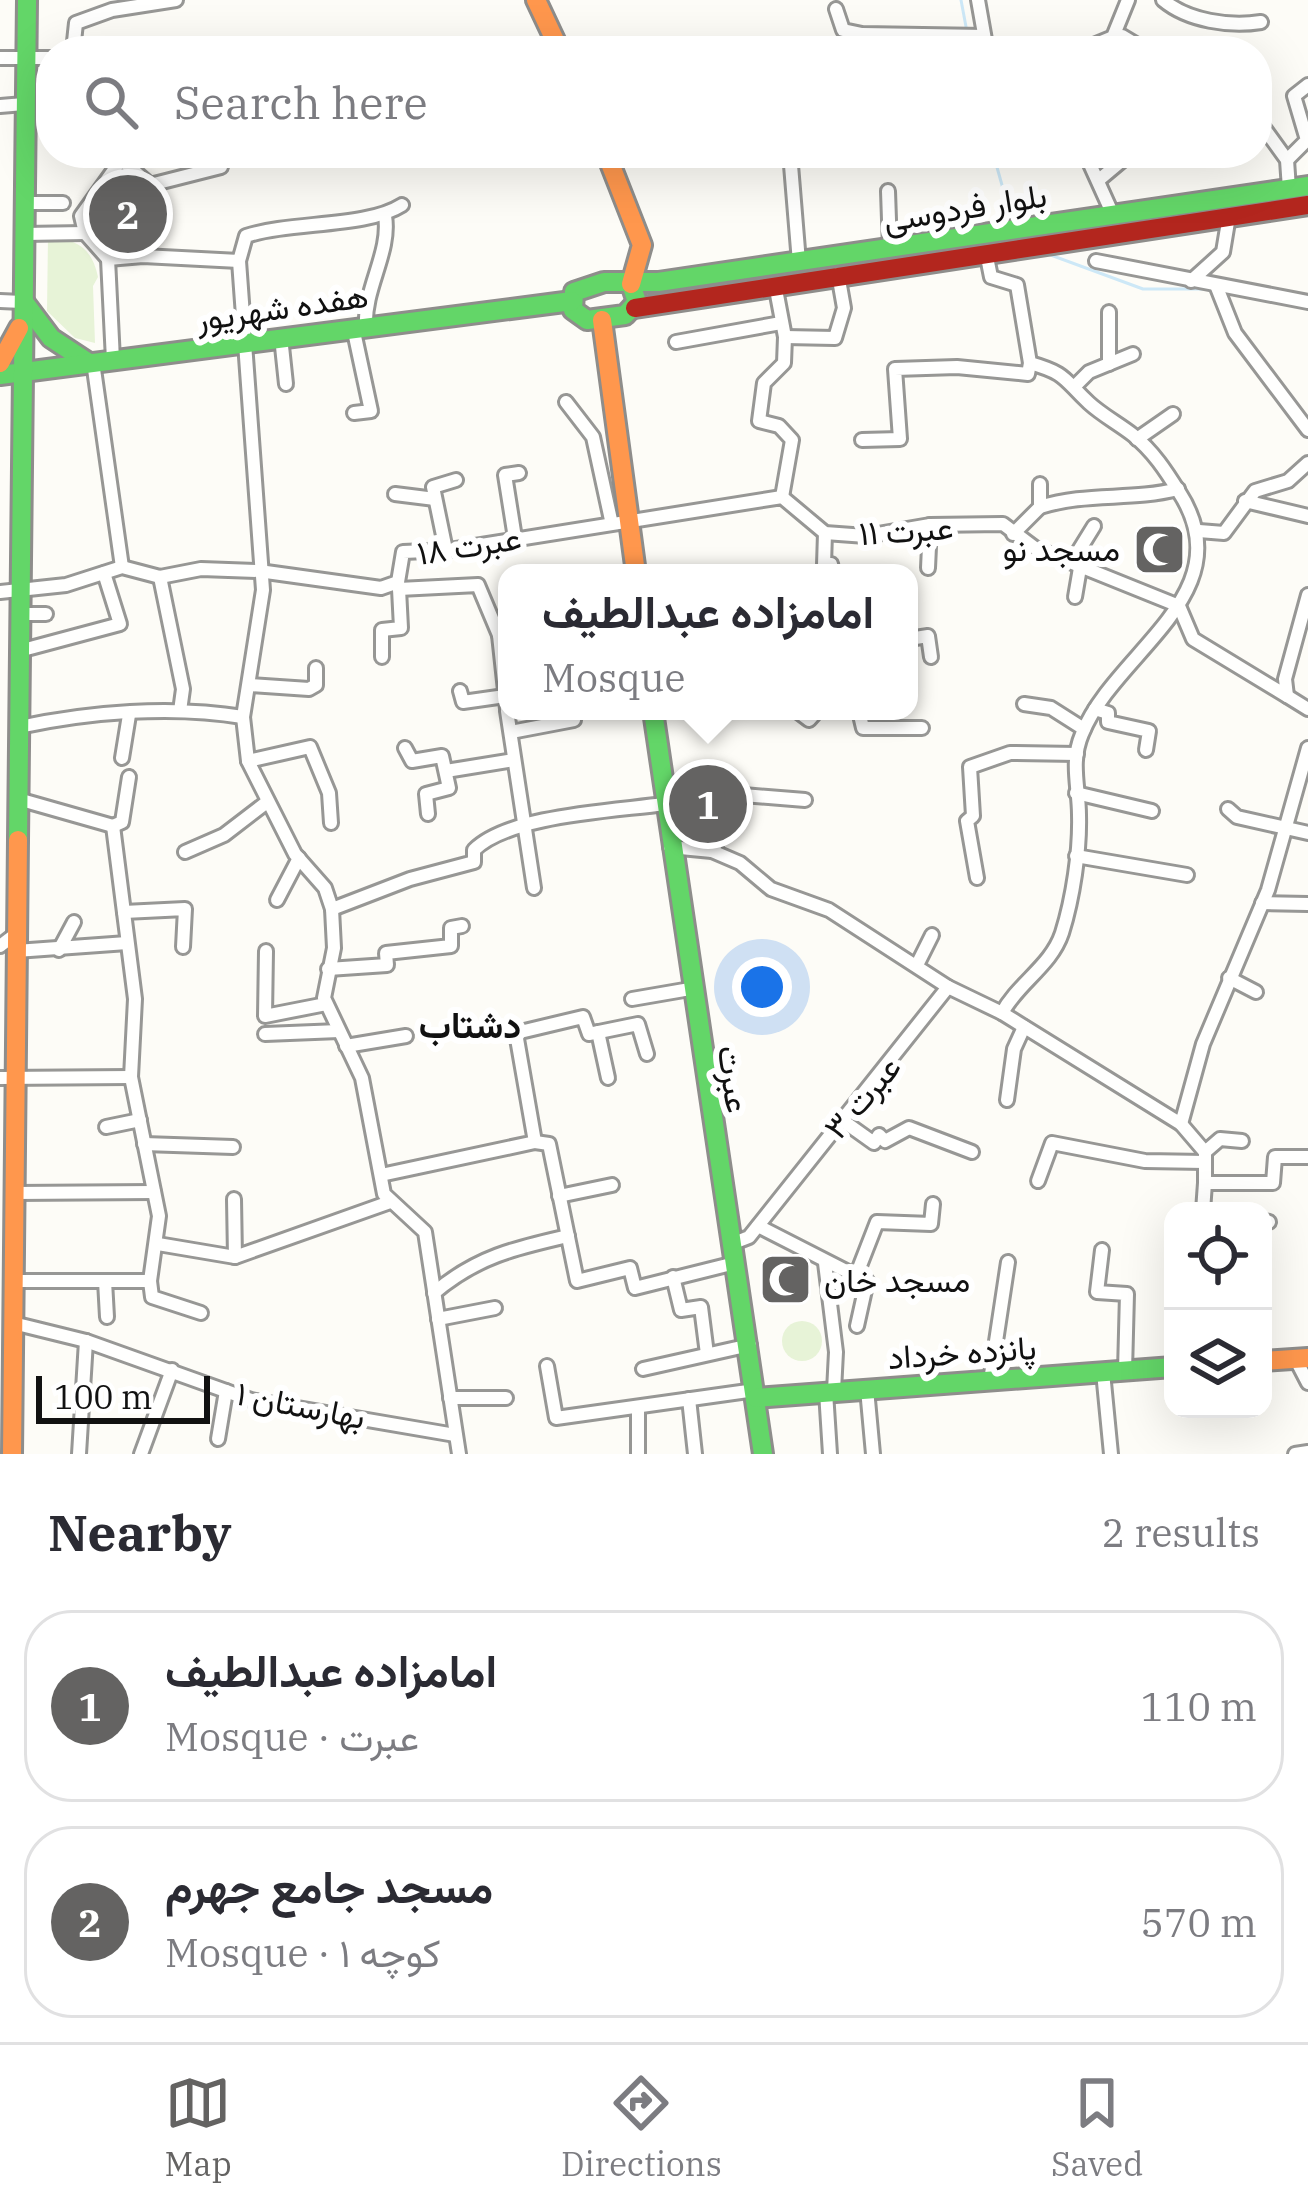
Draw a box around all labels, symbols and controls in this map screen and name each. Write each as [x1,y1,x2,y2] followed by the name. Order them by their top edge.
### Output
[36,36,1272,168] search box
[78,69,144,135] icon: search
[174,73,428,131] text: Search here
[89,169,167,259] pin: 2
[880,172,1050,241] street label: بلوار فردوسی
[192,273,371,340] street label: هفده شهریور
[857,505,955,554] street label: عبرت ۱۱
[414,515,524,574] street label: عبرت ۱۸
[1131,521,1187,577] mosque icon: مسجد نو
[1003,527,1120,570] place label: مسجد نو
[498,564,918,720] popup
[542,582,874,640] text: امامزاده عبدالطیف
[542,652,685,703] text: Mosque
[669,759,747,849] pin: 1
[732,957,792,1017] your location
[419,1001,521,1048] district label: دشتاب
[708,1042,760,1115] street label: عبرت
[814,1046,910,1147] street label: عبرت ۳
[1164,1202,1272,1418] map controls
[1164,1202,1272,1310] button: locate
[757,1252,813,1308] mosque icon: مسجد خان
[824,1258,970,1301] place label: مسجد خان
[1164,1310,1272,1418] button: layers
[886,1325,1038,1380] street label: پانزده خرداد
[36,1370,210,1423] scale bar
[233,1371,369,1438] street label: بهارستان ۱
[54,1375,153,1418] text: 100 m
[48,1499,232,1565] text: Nearby
[1102,1507,1260,1558] text: 2 results
[165,1641,497,1699] text: امامزاده عبدالطیف
[78,1681,102,1732] text: 1
[1141,1681,1257,1732] text: 110 m
[165,1711,419,1762] text: Mosque · عبرت
[165,1857,493,1915] text: مسجد جامع جهرم
[78,1897,102,1948] text: 2
[1141,1897,1257,1948] text: 570 m
[165,1927,440,1978] text: Mosque · کوچه ۱
[165,2070,232,2185] tab: Map
[561,2070,722,2185] tab: Directions
[1051,2070,1143,2185] tab: Saved

